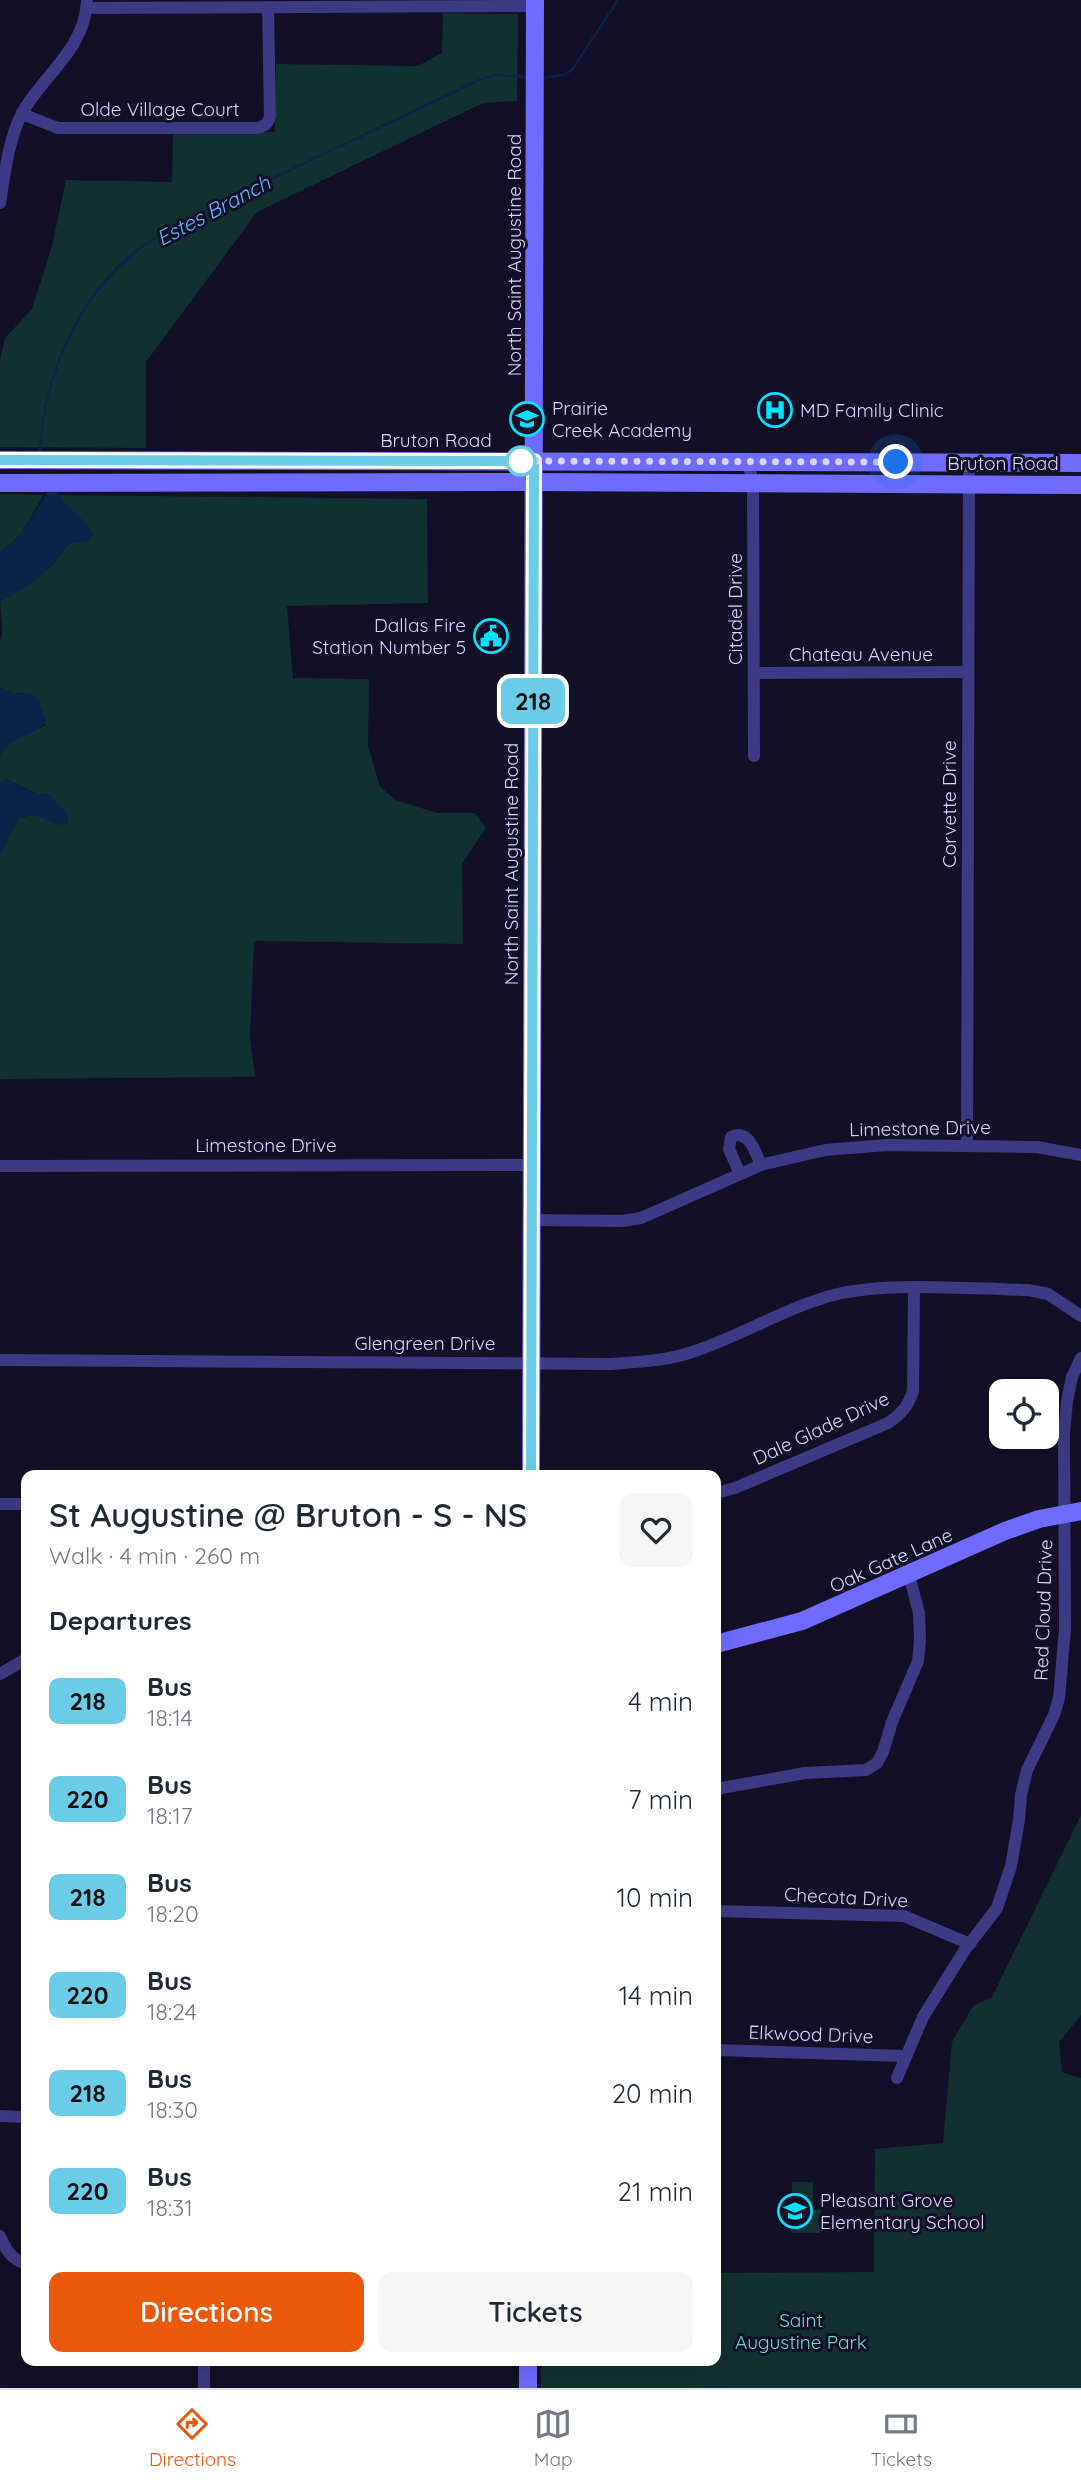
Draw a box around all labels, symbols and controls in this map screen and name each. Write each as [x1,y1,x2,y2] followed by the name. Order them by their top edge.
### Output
[81,97,239,121] street label: Olde Village Court
[502,134,526,376] street label: North Saint Augustine Road
[152,169,275,251] water label: Estes Branch
[756,391,794,429] hospital icon: MD Family Clinic
[552,396,692,442] place label: Prairie Creek Academy
[800,398,944,422] place label: MD Family Clinic
[508,400,546,438] school or university icon: Prairie Creek Academy
[380,428,492,452] street label: Bruton Road
[878,444,913,479] your location
[506,446,536,476] unlabelled marker
[947,451,1059,475] street label: Bruton Road
[723,553,747,665] street label: Citadel Drive
[312,613,466,659] place label: Dallas Fire Station Number 5
[472,617,510,655] public building icon: Dallas Fire Station Number 5
[789,642,933,666] street label: Chateau Avenue
[493,678,573,724] line badge: 218
[515,686,551,716] text: 218
[937,740,961,868] street label: Corvette Drive
[499,743,523,985] street label: North Saint Augustine Road
[849,1115,991,1141] street label: Limestone Drive
[195,1133,337,1157] street label: Limestone Drive
[354,1331,496,1355] street label: Glengreen Drive
[989,1379,1059,1449] map controls
[989,1379,1059,1449] button: locate
[749,1386,893,1470] street label: Dale Glade Drive
[619,1493,693,1567] button: heart
[49,1494,527,1535] text: St Augustine @ Bruton - S - NS
[826,1522,956,1598] street label: Oak Gate Lane
[1029,1539,1057,1681] street label: Red Cloud Drive
[49,1541,260,1570] text: Walk · 4 min · 260 m
[49,1604,192,1637] text: Departures
[147,1670,192,1703] text: Bus
[628,1685,693,1718] text: 4 min
[69,1686,106,1716] text: 218
[147,1703,193,1732] text: 18:14
[147,1768,192,1801] text: Bus
[628,1783,693,1816] text: 7 min
[66,1784,109,1814] text: 220
[147,1801,193,1830] text: 18:17
[147,1866,192,1899] text: Bus
[617,1881,693,1914] text: 10 min
[69,1882,106,1912] text: 218
[783,1882,909,1912] street label: Checota Drive
[147,1899,199,1928] text: 18:20
[147,1964,192,1997] text: Bus
[619,1979,693,2012] text: 14 min
[66,1980,109,2010] text: 220
[147,1997,197,2026] text: 18:24
[748,2020,874,2048] street label: Elkwood Drive
[147,2062,192,2095] text: Bus
[612,2077,693,2110] text: 20 min
[69,2078,106,2108] text: 218
[147,2095,198,2124] text: 18:30
[147,2160,192,2193] text: Bus
[618,2175,693,2208] text: 21 min
[66,2176,109,2206] text: 220
[820,2188,985,2234] place label: Pleasant Grove Elementary School
[776,2192,814,2230] school or university icon: Pleasant Grove Elementary School
[147,2193,193,2222] text: 18:31
[49,2272,364,2352] button: Directions
[378,2272,693,2352] button: Tickets
[735,2308,867,2354] park label: Saint Augustine Park
[149,2405,236,2471] tab: Directions
[534,2405,573,2471] tab: Map
[870,2405,932,2471] tab: Tickets

